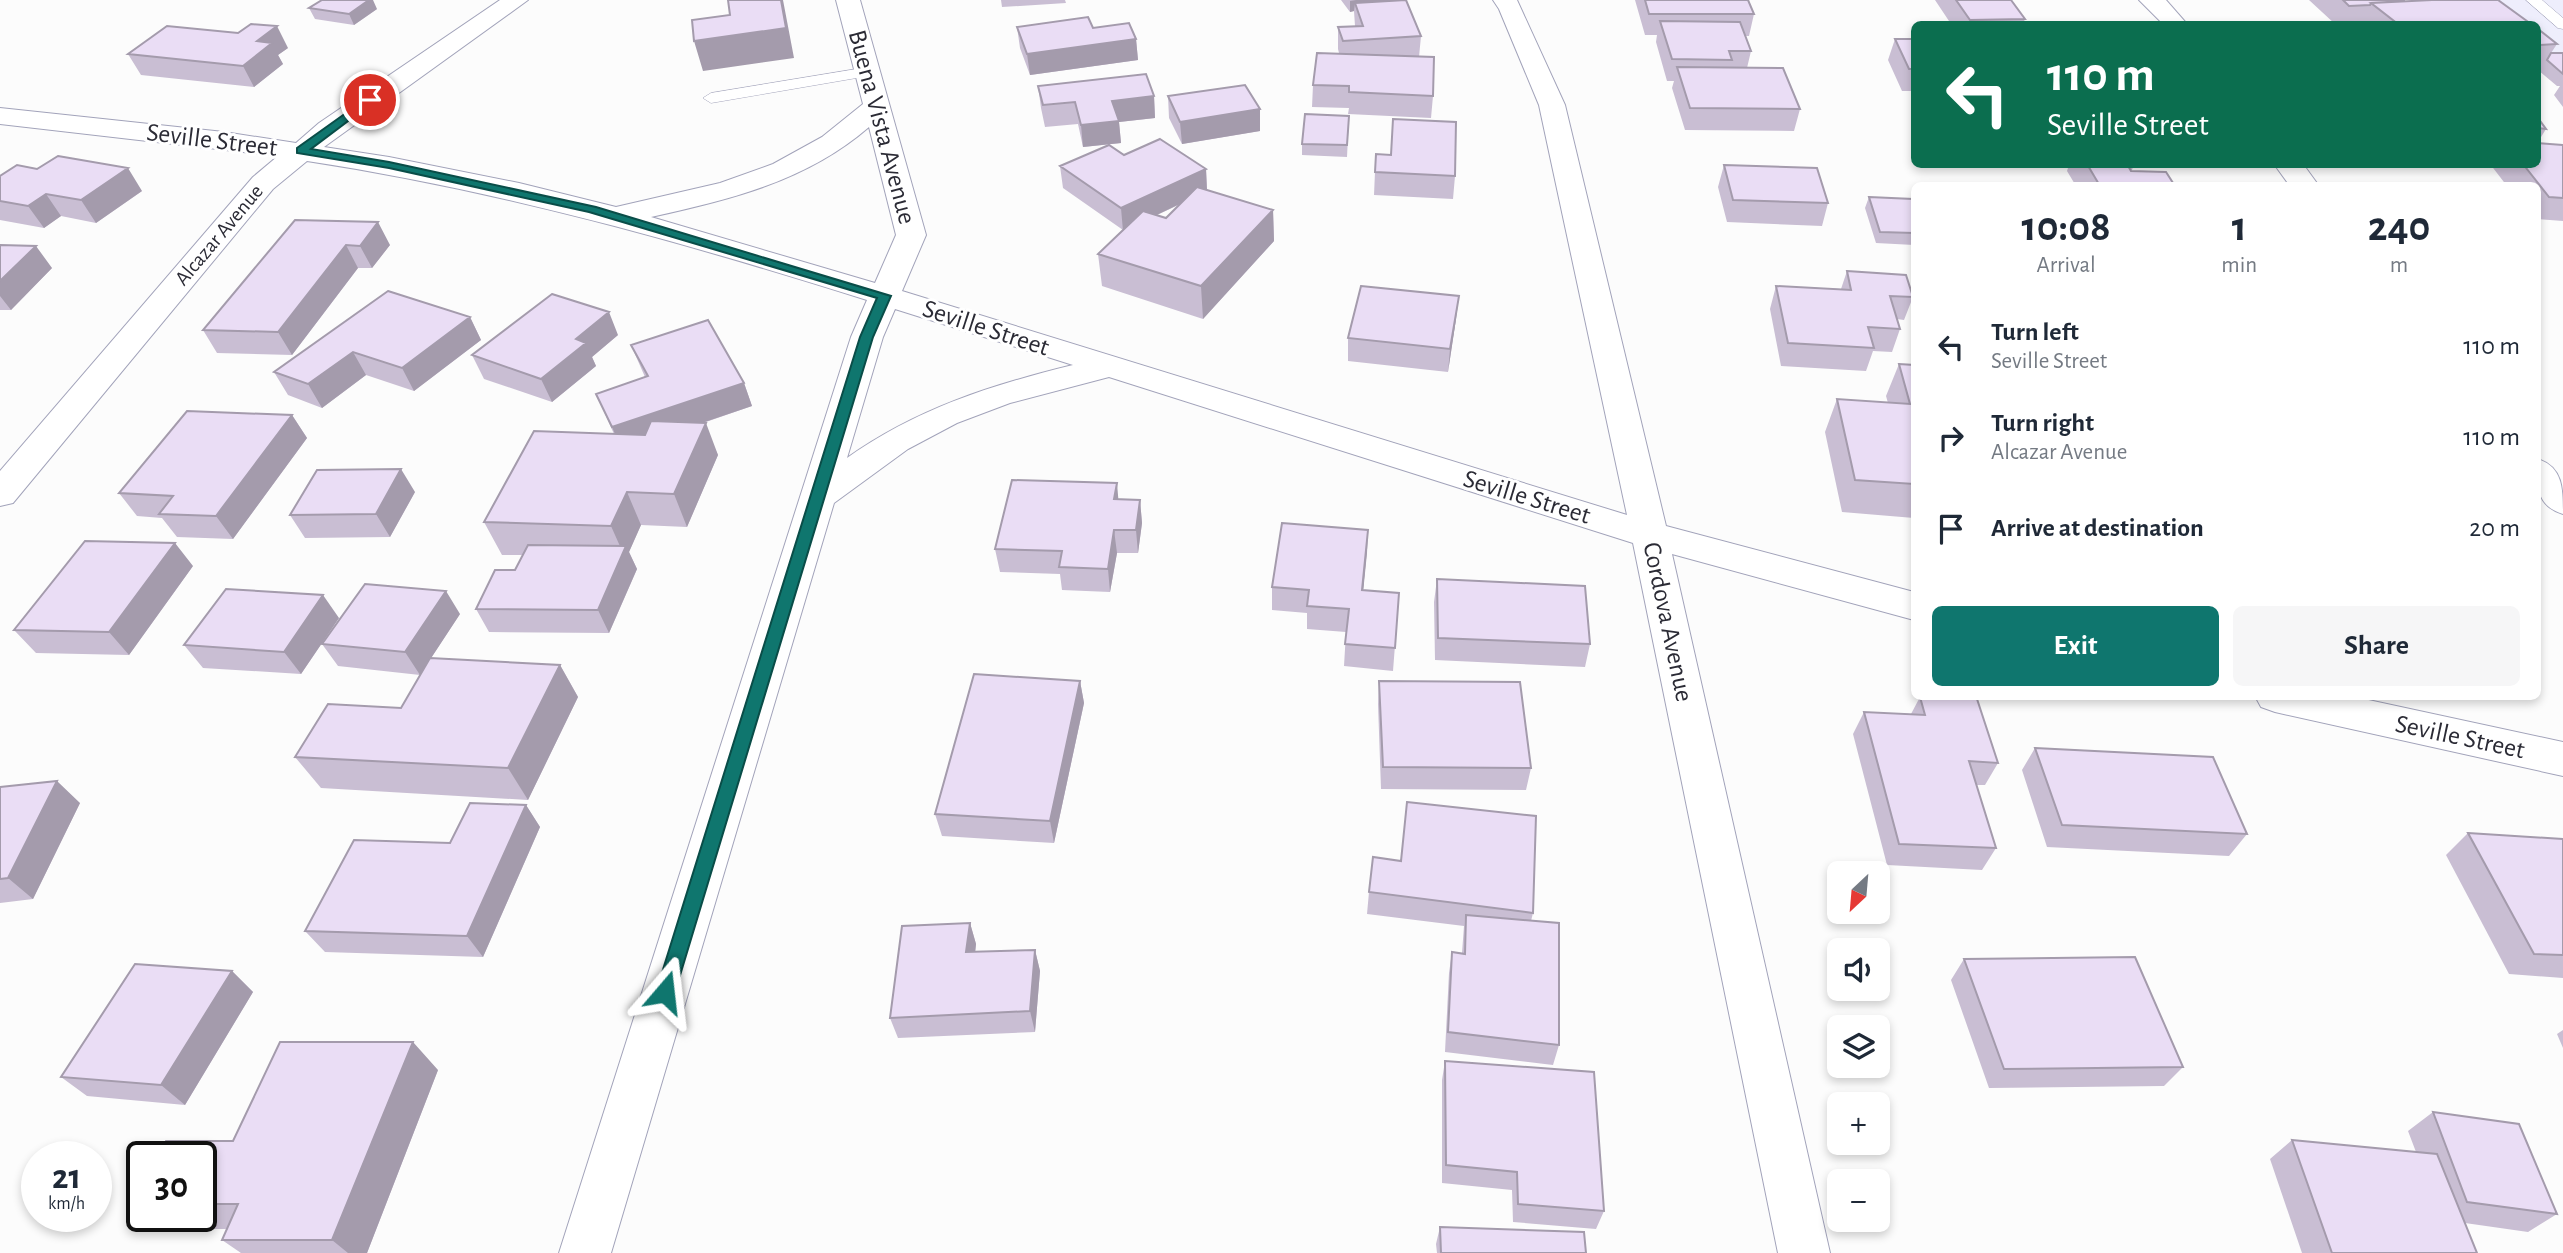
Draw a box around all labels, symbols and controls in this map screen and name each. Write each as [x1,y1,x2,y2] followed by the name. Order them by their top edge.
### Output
[844,27,920,227] street label: Buena Vista Avenue
[1932,49,2023,140] icon: left
[2047,51,2155,100] text: 110 m
[340,70,400,130] pin
[351,81,389,119] icon: arrive
[2047,109,2209,141] text: Seville Street
[145,119,279,161] street label: Seville Street
[171,181,267,289] street label: Alcazar Avenue
[2022,206,2111,248] text: 10:08
[2232,206,2247,248] text: 1
[2368,206,2430,248] text: 240
[2037,254,2096,277] text: Arrival
[2221,254,2257,277] text: min
[2390,254,2408,277] text: m
[920,295,1052,361] street label: Seville Street
[1991,319,2079,345] text: Turn left
[1932,328,1970,366] icon: left
[2463,333,2520,359] text: 110 m
[1991,350,2107,373] text: Seville Street
[1991,410,2094,436] text: Turn right
[1932,419,1970,457] icon: right
[2463,424,2520,450] text: 110 m
[1991,441,2127,464] text: Alcazar Avenue
[1460,465,1594,529] street label: Seville Street
[1932,510,1970,548] icon: arrive
[1991,515,2204,541] text: Arrive at destination
[2469,515,2520,541] text: 20 m
[1638,540,1698,704] street label: Cordova Avenue
[1932,606,2219,686] button: Exit
[2233,606,2520,686] button: Share
[2393,711,2527,763] street label: Seville Street
[1827,861,1890,924] north arrow
[1827,861,1890,1232] map controls
[1827,938,1890,1001] button: sound
[628,955,702,1029] position arrow
[1827,1015,1890,1078] button: layers
[1827,1092,1890,1155] button: +
[126,1141,217,1232] speed limit sign: 30
[52,1160,81,1195] text: 21
[1827,1169,1890,1232] button: −
[48,1195,85,1213] text: km/h

